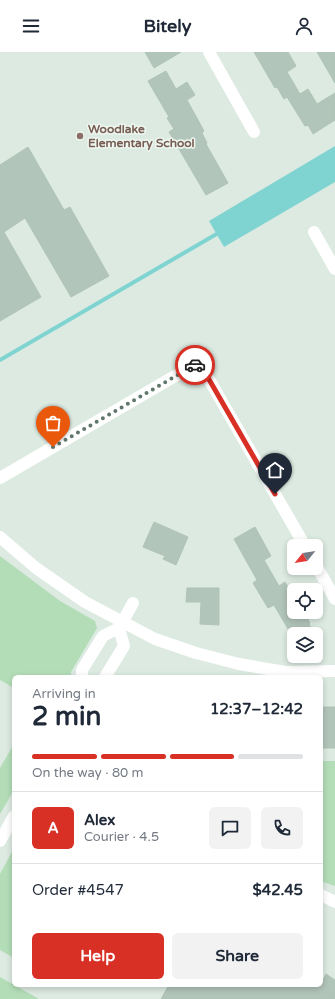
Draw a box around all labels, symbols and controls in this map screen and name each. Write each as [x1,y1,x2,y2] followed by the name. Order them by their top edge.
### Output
[20,15,42,37] icon: menu
[144,15,191,37] text: Bitely
[293,15,315,37] icon: person
[88,122,195,151] place label: Woodlake Elementary School
[75,131,85,141] marker: Woodlake Elementary School
[175,345,215,385] courier
[184,354,206,376] icon: car
[36,406,70,447] pin
[42,412,64,434] icon: bag
[258,453,292,494] pin
[264,459,286,481] icon: home
[287,539,323,575] north arrow
[287,539,323,663] map controls
[287,583,323,619] button: locate
[287,627,323,663] button: layers
[32,686,96,702] text: Arriving in
[210,700,303,718] text: 12:37–12:42
[32,701,101,732] text: 2 min
[32,765,144,781] text: On the way · 80 m
[209,807,251,849] button: chat
[261,807,303,849] button: phone
[84,811,115,829] text: Alex
[47,819,59,837] text: A
[84,829,159,845] text: Courier · 4.5
[32,881,124,899] text: Order #4547
[252,881,303,899] text: $42.45
[32,933,164,979] button: Help
[172,933,303,979] button: Share

